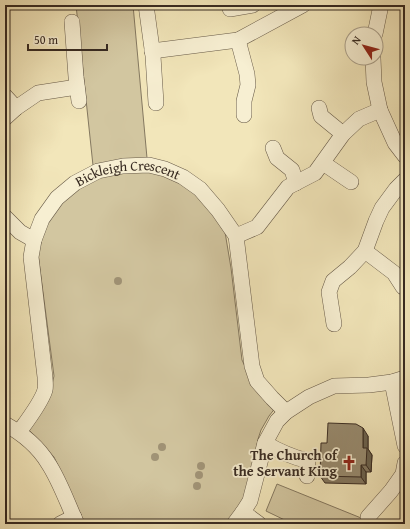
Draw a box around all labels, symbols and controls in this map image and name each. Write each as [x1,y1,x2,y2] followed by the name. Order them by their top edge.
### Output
[28,26,107,52] scale bar
[344,26,384,66] north arrow
[34,31,58,48] text: 50 m
[347,32,365,48] text: N
[72,155,184,191] street label: Bickleigh Crescent
[233,445,339,481] place label: The Church of the Servant King
[340,454,358,472] church icon: The Church of the Servant King

